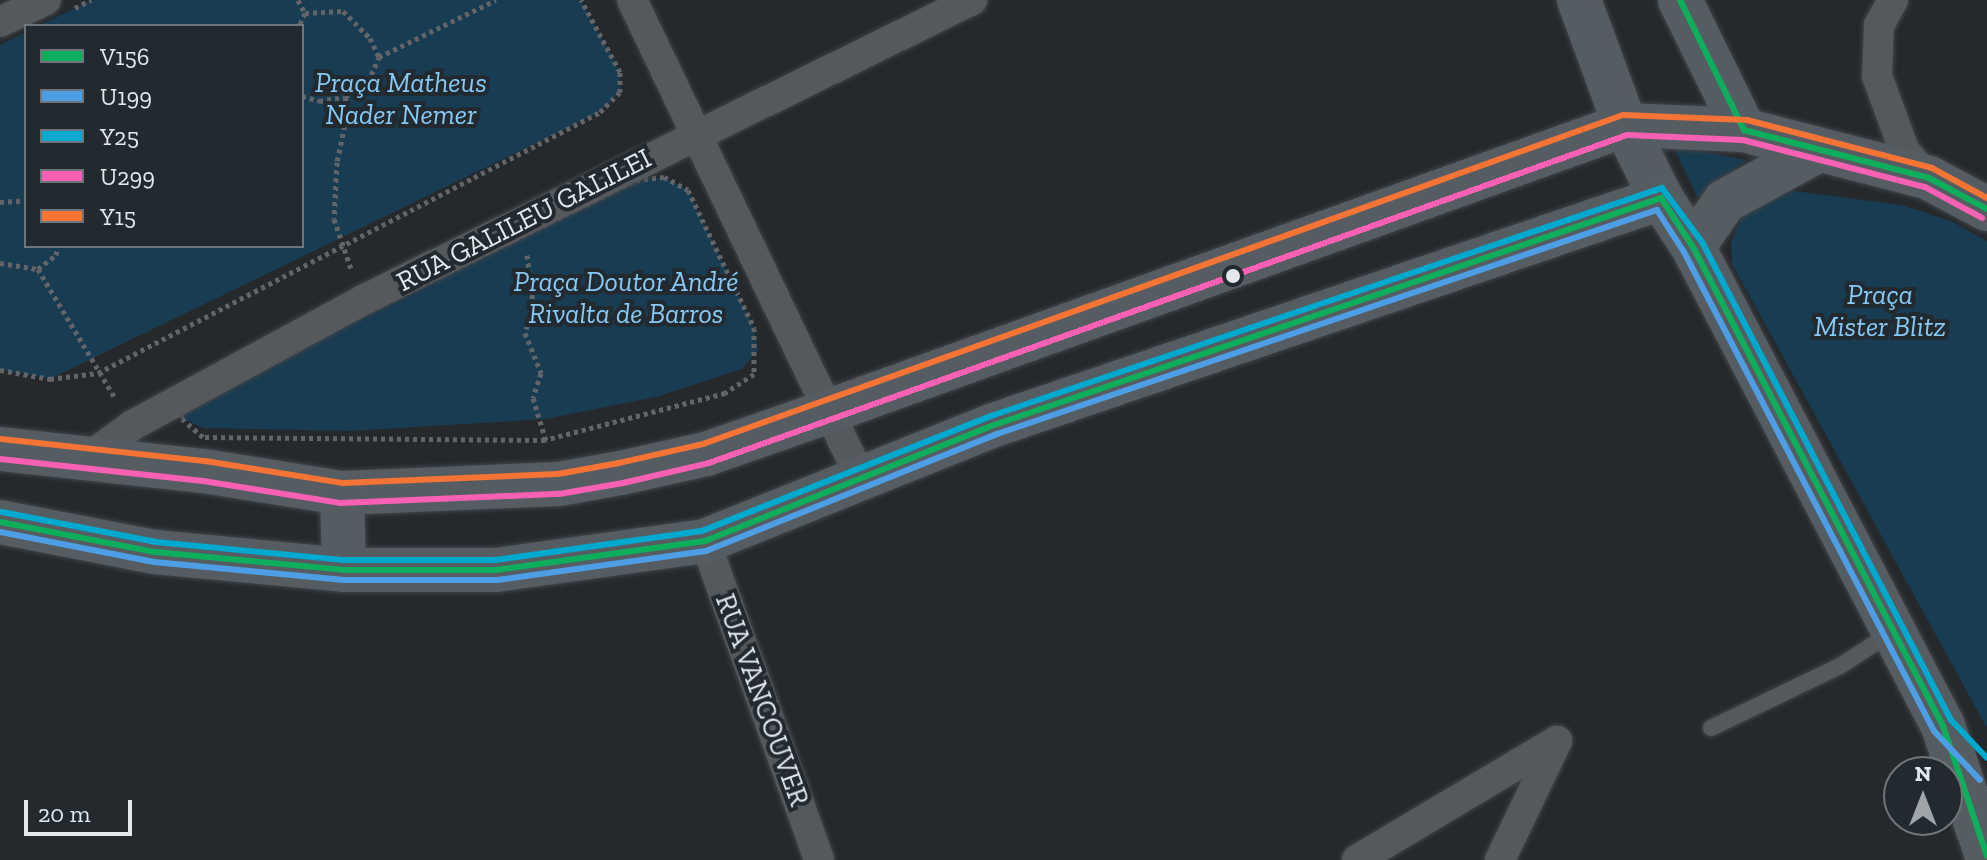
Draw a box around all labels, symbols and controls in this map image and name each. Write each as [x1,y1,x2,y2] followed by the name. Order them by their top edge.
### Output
[24,24,304,248] legend
[100,42,150,71] text: V156
[315,66,487,132] park label: Praça Matheus Nader Nemer
[100,82,152,111] text: U199
[100,122,139,151] text: Y25
[391,141,657,299] street label: RUA GALILEU GALILEI
[100,162,155,191] text: U299
[100,202,136,231] text: Y15
[513,265,739,331] park label: Praça Doutor André Rivalta de Barros
[1225,268,1241,284] unlabelled marker
[1814,278,1946,344] park label: Praça Mister Blitz
[708,588,816,812] street label: RUA VANCOUVER
[1883,756,1963,836] north arrow
[1915,760,1931,787] text: N
[28,784,136,834] scale bar
[38,799,90,828] text: 20 m

